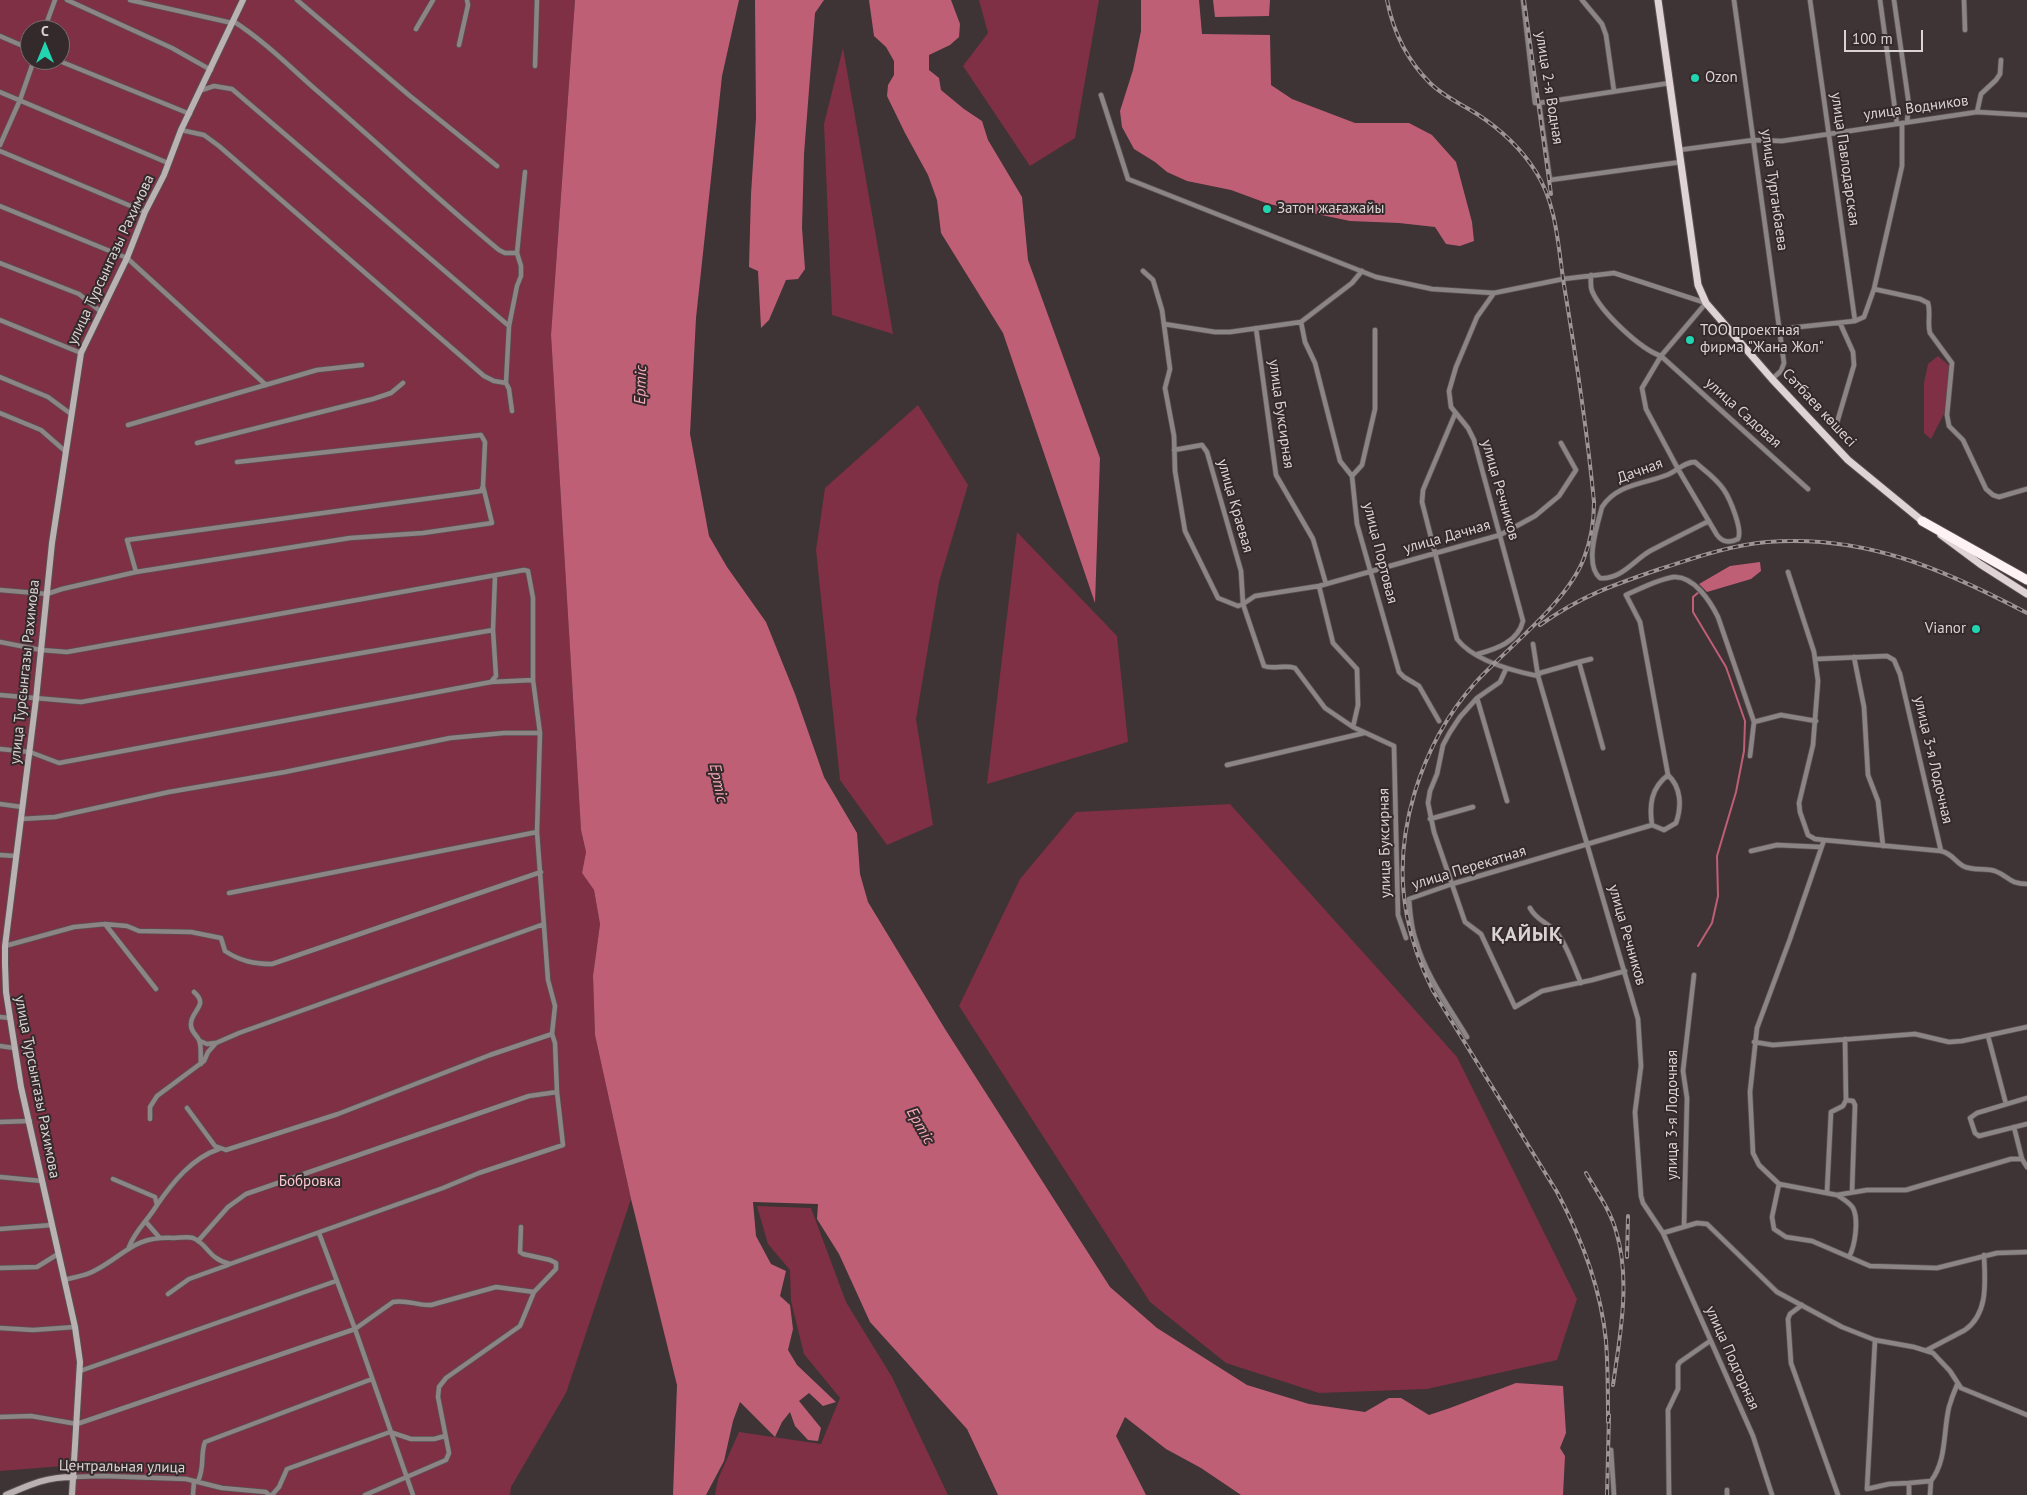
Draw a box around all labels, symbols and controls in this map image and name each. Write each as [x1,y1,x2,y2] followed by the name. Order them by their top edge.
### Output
[20,20,70,70] north arrow
[1847,20,1926,52] scale bar
[41,22,49,40] text: С
[1852,29,1893,48] text: 100 m
[1531,30,1567,146] street label: улица 2-я Водная
[1705,69,1738,87] place label: Ozon
[1689,72,1701,84] marker: Ozon
[1827,91,1863,227] street label: улица Павлодарская
[1862,92,1970,124] street label: улица Водников
[1757,128,1791,252] street label: улица Турганбаева
[64,172,158,348] street label: улица Турсынгазы Рахимова
[1277,200,1384,218] place label: Затон жағажайы
[1261,203,1273,215] marker: Затон жағажайы
[1700,322,1824,357] place label: ТОО проектная фирма "Жана Жол"
[1684,334,1696,346] marker: ТОО проектная фирма "Жана Жол"
[1264,358,1298,470] street label: улица Буксирная
[631,365,651,405] water label: Ертіс
[1778,365,1860,451] street label: Сәтбаев көшесі
[1701,374,1785,452] street label: улица Садовая
[1477,438,1523,542] street label: улица Речников
[1615,454,1665,488] street label: Дачная
[1213,457,1257,555] street label: улица Краевая
[1359,500,1401,606] street label: улица Портовая
[1401,516,1493,558] street label: улица Дачная
[6,579,44,765] street label: улица Турсынгазы Рахимова
[1925,620,1966,638] place label: Vianor
[1970,623,1982,635] marker: Vianor
[1910,694,1956,826] street label: улица 3-я Лодочная
[705,762,731,804] water label: Ертіс
[1375,788,1395,898] street label: улица Буксирная
[1410,842,1528,894] street label: улица Перекатная
[1604,883,1650,987] street label: улица Речников
[1491,923,1563,947] district label: ҚАЙЫҚ
[10,994,64,1180] street label: улица Турсынгазы Рахимова
[1664,1050,1682,1180] street label: улица 3-я Лодочная
[902,1104,938,1148] water label: Ертіс
[279,1173,341,1191] park label: Бобровка
[1701,1303,1763,1413] street label: улица Подгорная
[59,1457,185,1477] street label: Центральная улица

